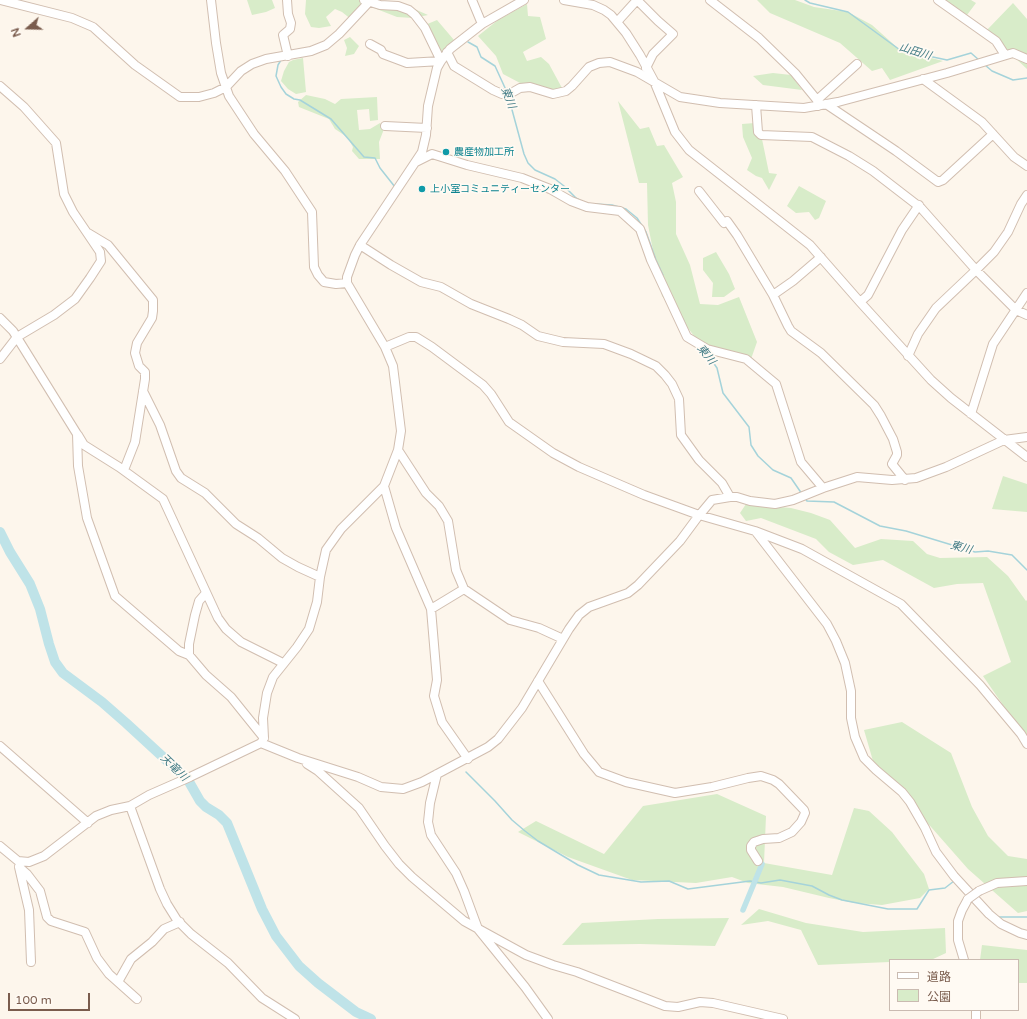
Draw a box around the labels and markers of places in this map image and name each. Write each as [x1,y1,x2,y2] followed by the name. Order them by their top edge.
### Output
[454,146,514,158] place label: 農産物加工所
[441,147,451,157] marker: 農産物加工所
[430,183,570,195] place label: 上小室コミュニティーセンター
[417,184,427,194] marker: 上小室コミュニティーセンター

